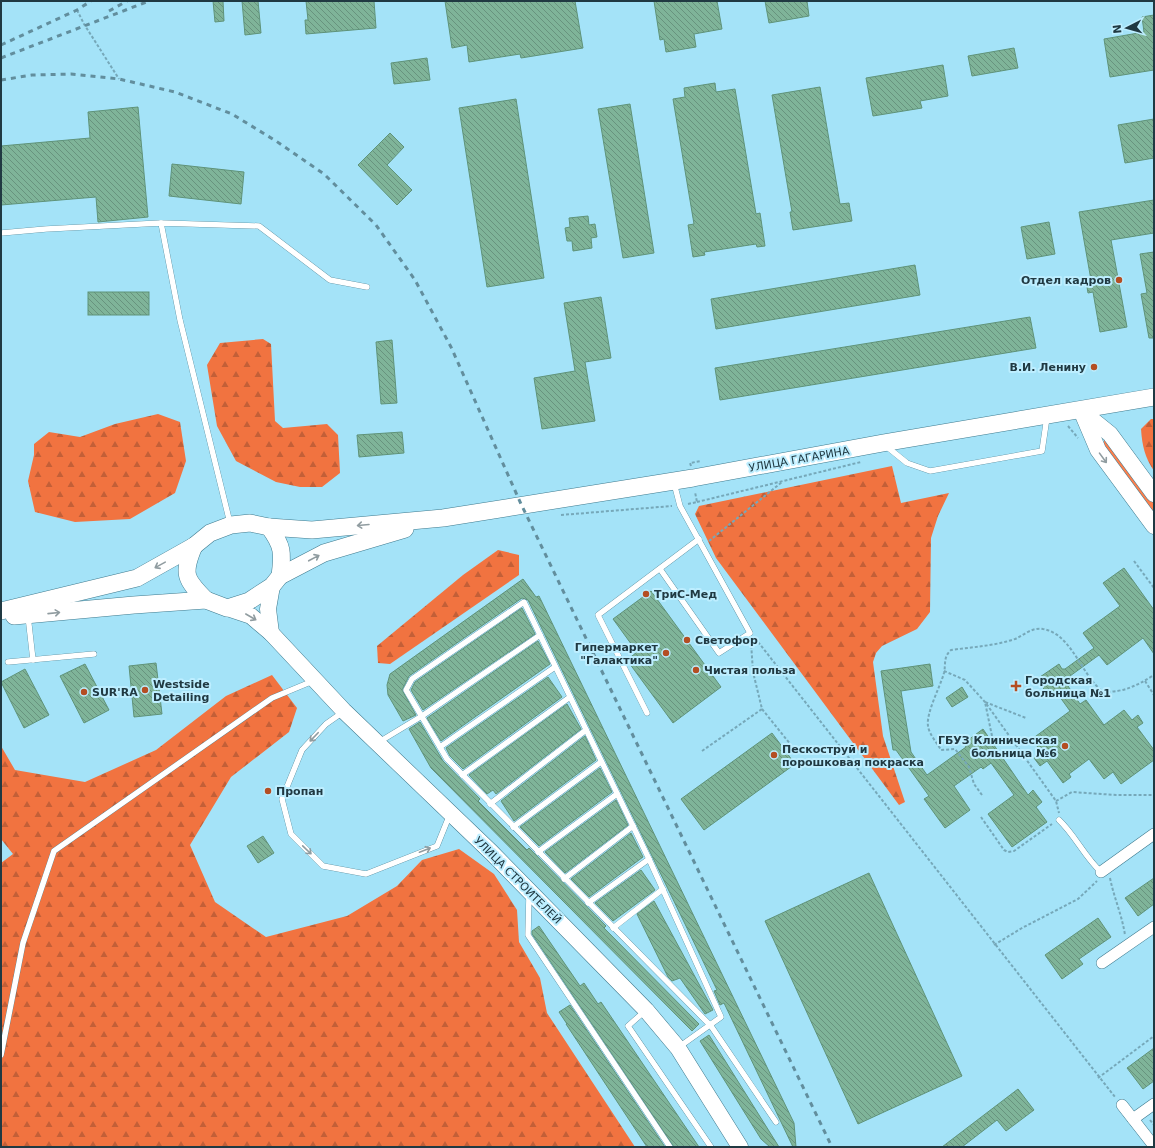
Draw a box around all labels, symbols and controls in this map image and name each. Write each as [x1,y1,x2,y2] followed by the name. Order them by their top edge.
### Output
[1107,8,1147,48] north arrow
[1111,24,1124,34] text: N
[1021,274,1111,287] place label: Отдел кадров
[1114,275,1124,285] marker: Отдел кадров
[1010,361,1086,374] place label: В.И. Ленину
[1089,362,1099,372] marker: В.И. Ленину
[748,444,851,475] street label: УЛИЦА ГАГАРИНА
[1099,452,1107,463] one-way arrow
[357,522,370,529] one-way arrow
[308,554,320,561] one-way arrow
[154,561,166,569] one-way arrow
[654,588,717,601] place label: ТриС-Мед
[641,589,651,599] marker: ТриС-Мед
[47,609,60,617] one-way arrow
[245,614,257,621] one-way arrow
[695,634,758,647] place label: Светофор
[682,635,692,645] marker: Светофор
[575,641,659,667] place label: Гипермаркет "Галактика"
[661,648,671,658] marker: Гипермаркет "Галактика"
[704,664,796,677] place label: Чистая польза
[691,665,701,675] marker: Чистая польза
[1025,674,1111,700] place label: Городская больница №1
[153,678,210,704] place label: Westside Detailing
[1010,680,1022,692] marker: Городская больница №1
[140,685,150,695] marker: Westside Detailing
[92,686,138,699] place label: SUR'RA
[79,687,89,697] marker: SUR'RA
[309,732,319,742] one-way arrow
[938,734,1057,760] place label: ГБУЗ Клиническая больница №6
[1060,741,1070,751] marker: ГБУЗ Клиническая больница №6
[782,743,924,769] place label: Пескоструй и порошковая покраска
[769,750,779,760] marker: Пескоструй и порошковая покраска
[276,785,323,798] place label: Пропан
[263,786,273,796] marker: Пропан
[471,834,564,927] street label: УЛИЦА СТРОИТЕЛЕЙ
[302,845,312,855] one-way arrow
[419,846,431,854] one-way arrow

